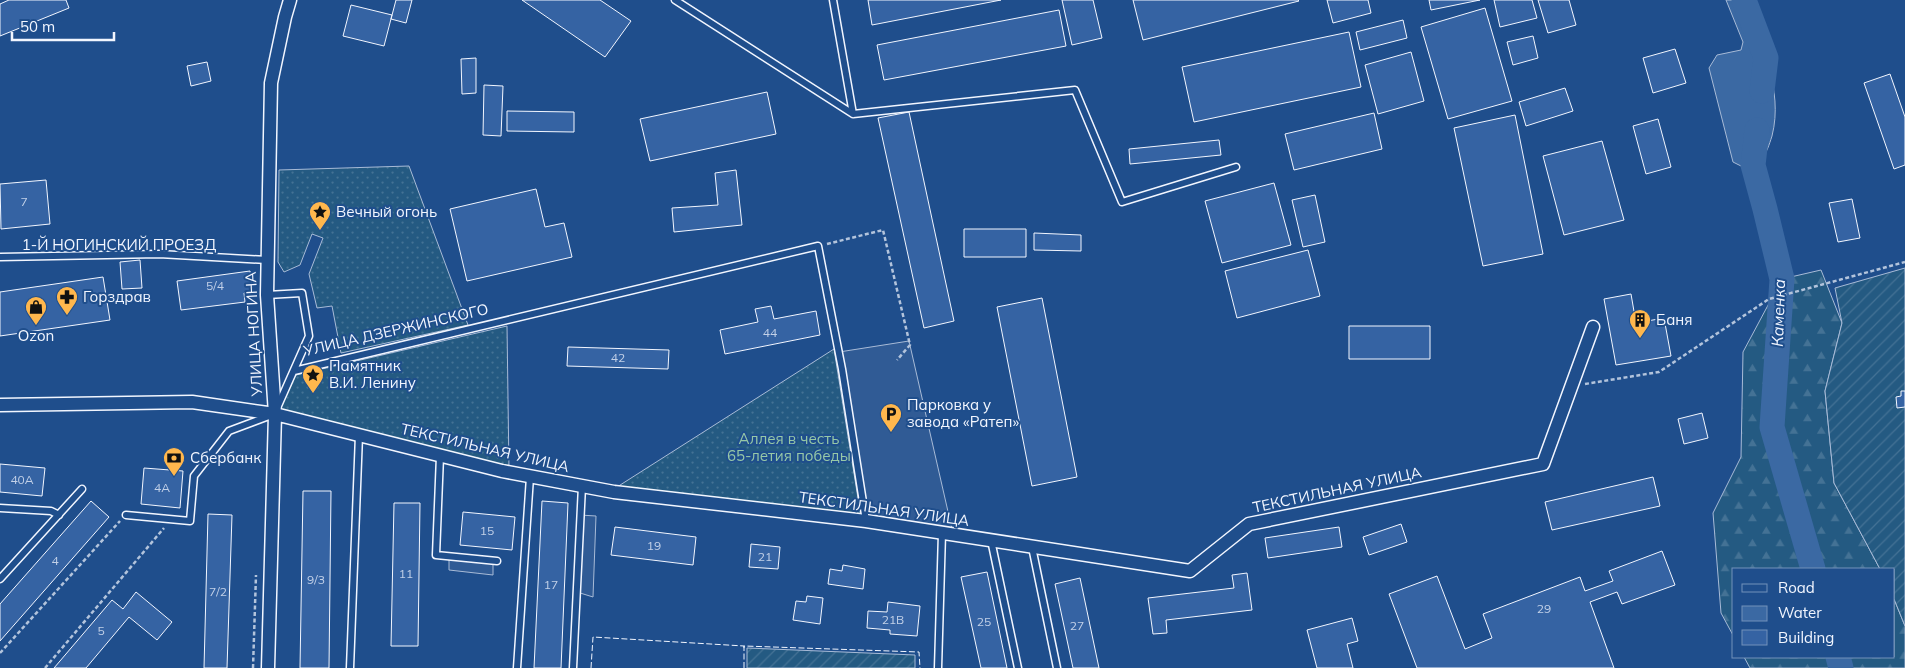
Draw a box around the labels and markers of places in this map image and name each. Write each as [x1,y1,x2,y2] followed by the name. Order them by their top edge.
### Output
[308,200,332,231] place icon: Вечный огонь
[336,202,437,221] place label: Вечный огонь
[55,285,79,316] pharmacy icon: Горздрав
[83,287,151,306] place label: Горздрав
[24,295,48,326] shop icon: Ozon
[1628,308,1652,339] building icon: Баня
[1656,310,1693,329] place label: Баня
[18,326,54,345] place label: Ozon
[329,356,416,392] place label: Памятник В.И. Ленину
[301,363,325,394] place icon: Памятник В.И. Ленину
[907,395,1019,431] place label: Парковка у завода «Ратеп»
[879,402,903,433] parking icon: Парковка у завода «Ратеп»
[162,446,186,477] bank icon: Сбербанк
[190,448,262,467] place label: Сбербанк

